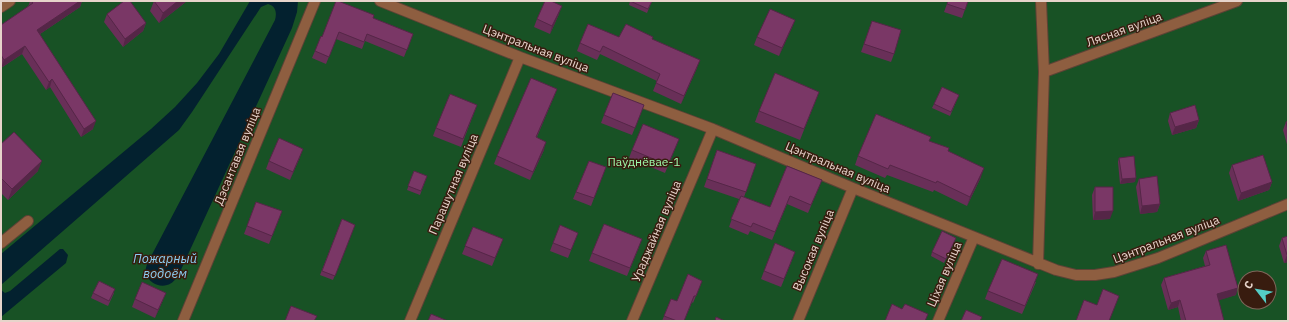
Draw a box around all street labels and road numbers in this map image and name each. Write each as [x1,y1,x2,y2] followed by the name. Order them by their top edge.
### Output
[1084,8,1164,50] street label: Лясная вуліца
[481,21,592,75] street label: Цэнтральная вуліца
[211,104,264,207] street label: Дэсантавая вуліца
[425,131,481,237] street label: Парашутная вуліца
[783,138,893,196] street label: Цэнтральная вуліца
[628,178,684,284] street label: Ураджайная вуліца
[789,206,837,293] street label: Высокая вуліца
[1111,212,1222,266] street label: Цэнтральная вуліца
[924,239,965,309] street label: Ціхая вуліца

